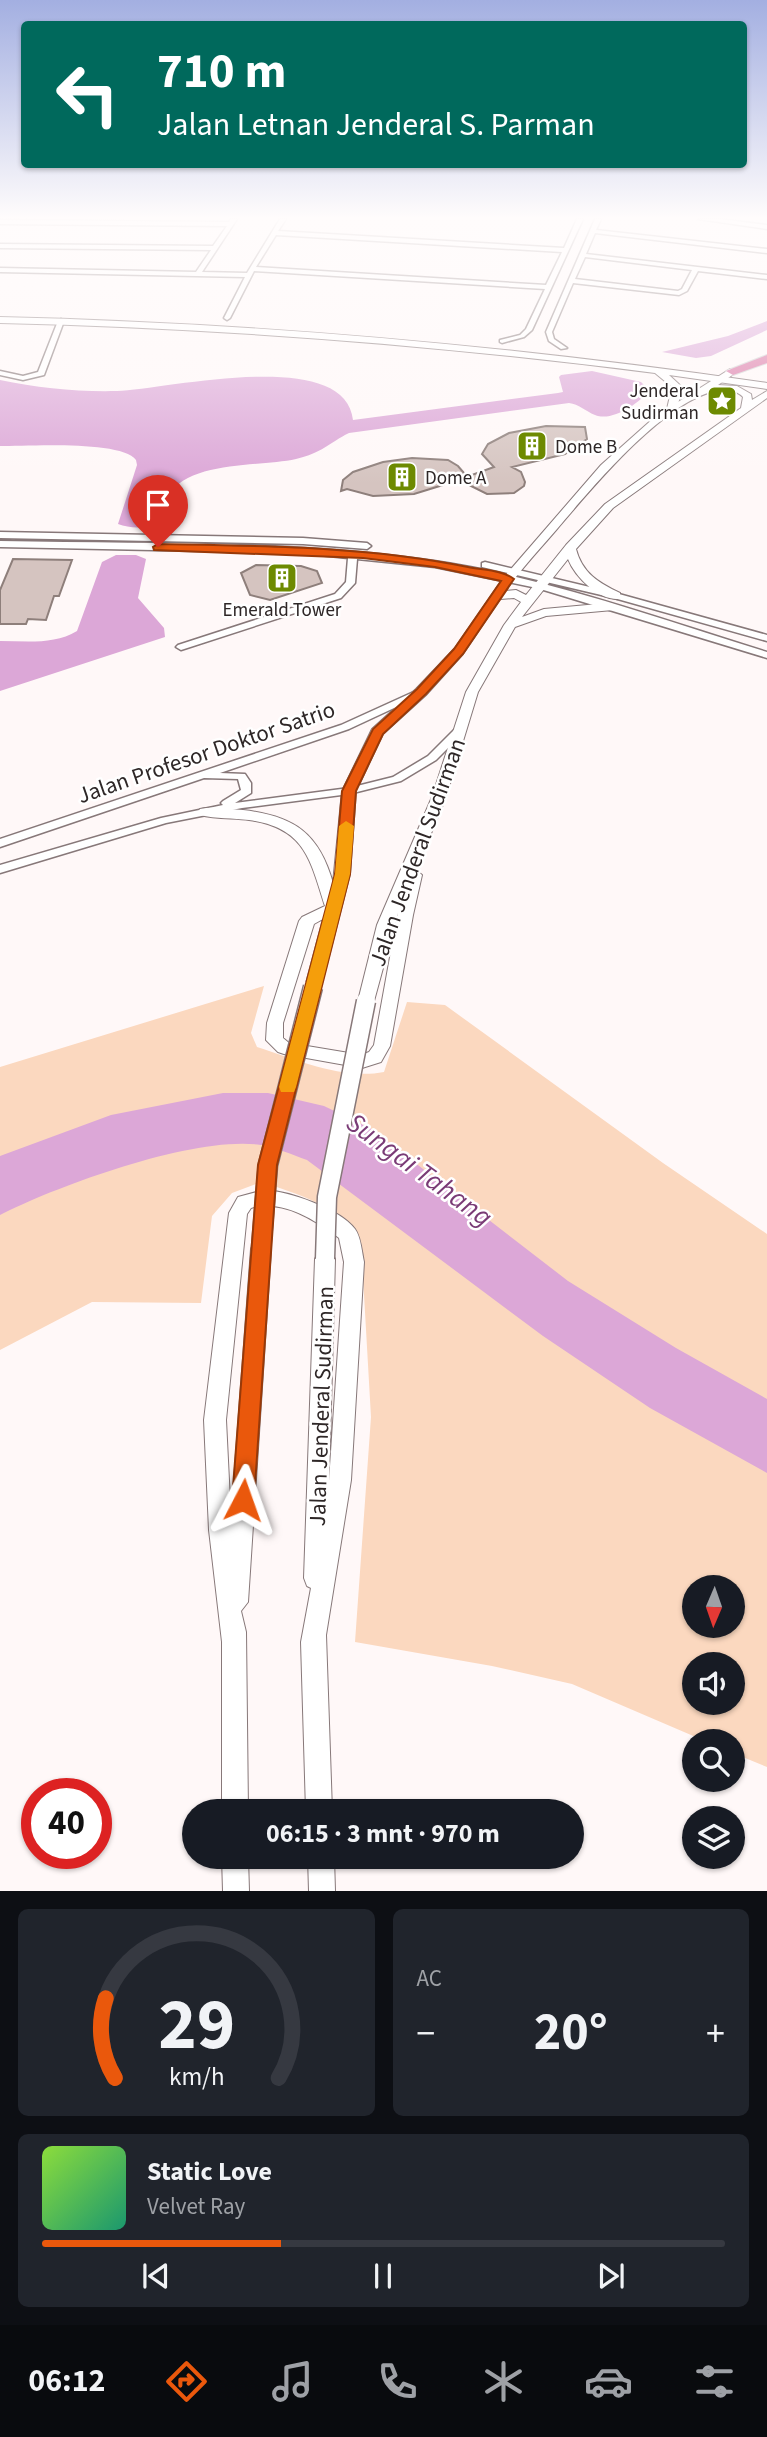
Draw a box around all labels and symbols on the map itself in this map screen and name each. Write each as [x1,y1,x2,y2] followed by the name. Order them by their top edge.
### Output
[621,378,699,427] place label: Jenderal Sudirman
[705,384,739,418] place icon: Jenderal Sudirman
[515,429,549,463] building icon: Dome B
[555,434,617,461] place label: Dome B
[385,460,419,494] building icon: Dome A
[425,465,487,492] place label: Dome A
[128,475,188,547] pin
[265,561,299,595] building icon: Emerald Tower
[223,597,342,624] place label: Emerald Tower
[73,693,339,812] street label: Jalan Profesor Doktor Satrio
[361,734,474,971] street label: Jalan Jenderal Sudirman
[338,1103,501,1237] water label: Sungai Tahang
[301,1285,342,1527] street label: Jalan Jenderal Sudirman
[206,1463,280,1537] position arrow
[682,1575,746,1638] north arrow
[21,1778,112,1869] speed limit sign: 40

